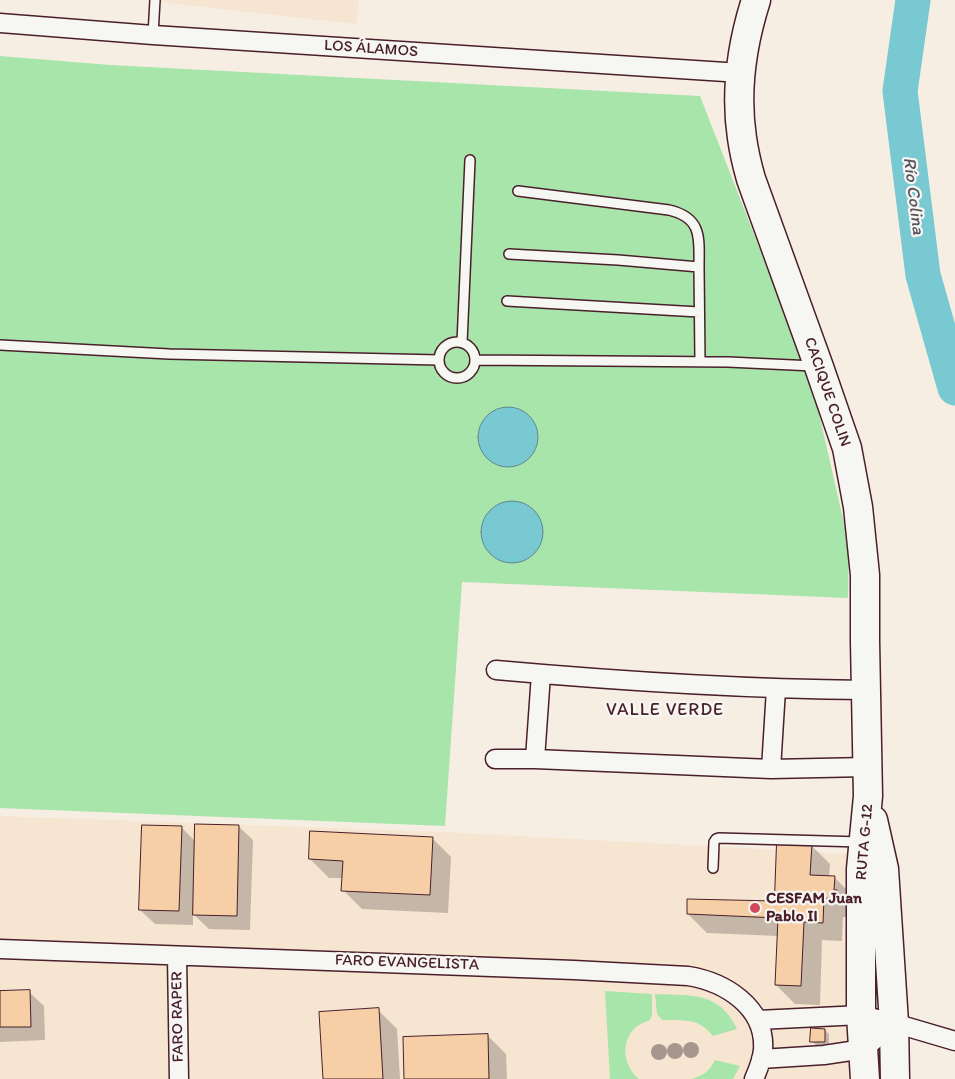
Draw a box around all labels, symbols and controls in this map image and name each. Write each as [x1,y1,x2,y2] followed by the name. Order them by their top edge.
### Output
[323,36,419,62] street label: LOS ÁLAMOS
[898,156,928,236] water label: Río Colina
[799,335,855,449] street label: CACIQUE COLIN
[604,699,726,721] district label: VALLE VERDE
[852,803,878,881] street label: RUTA G-12
[766,889,862,927] place label: CESFAM Juan Pablo II
[748,901,762,915] marker: CESFAM Juan Pablo II
[334,951,480,975] street label: FARO EVANGELISTA
[168,971,188,1063] street label: FARO RAPER

